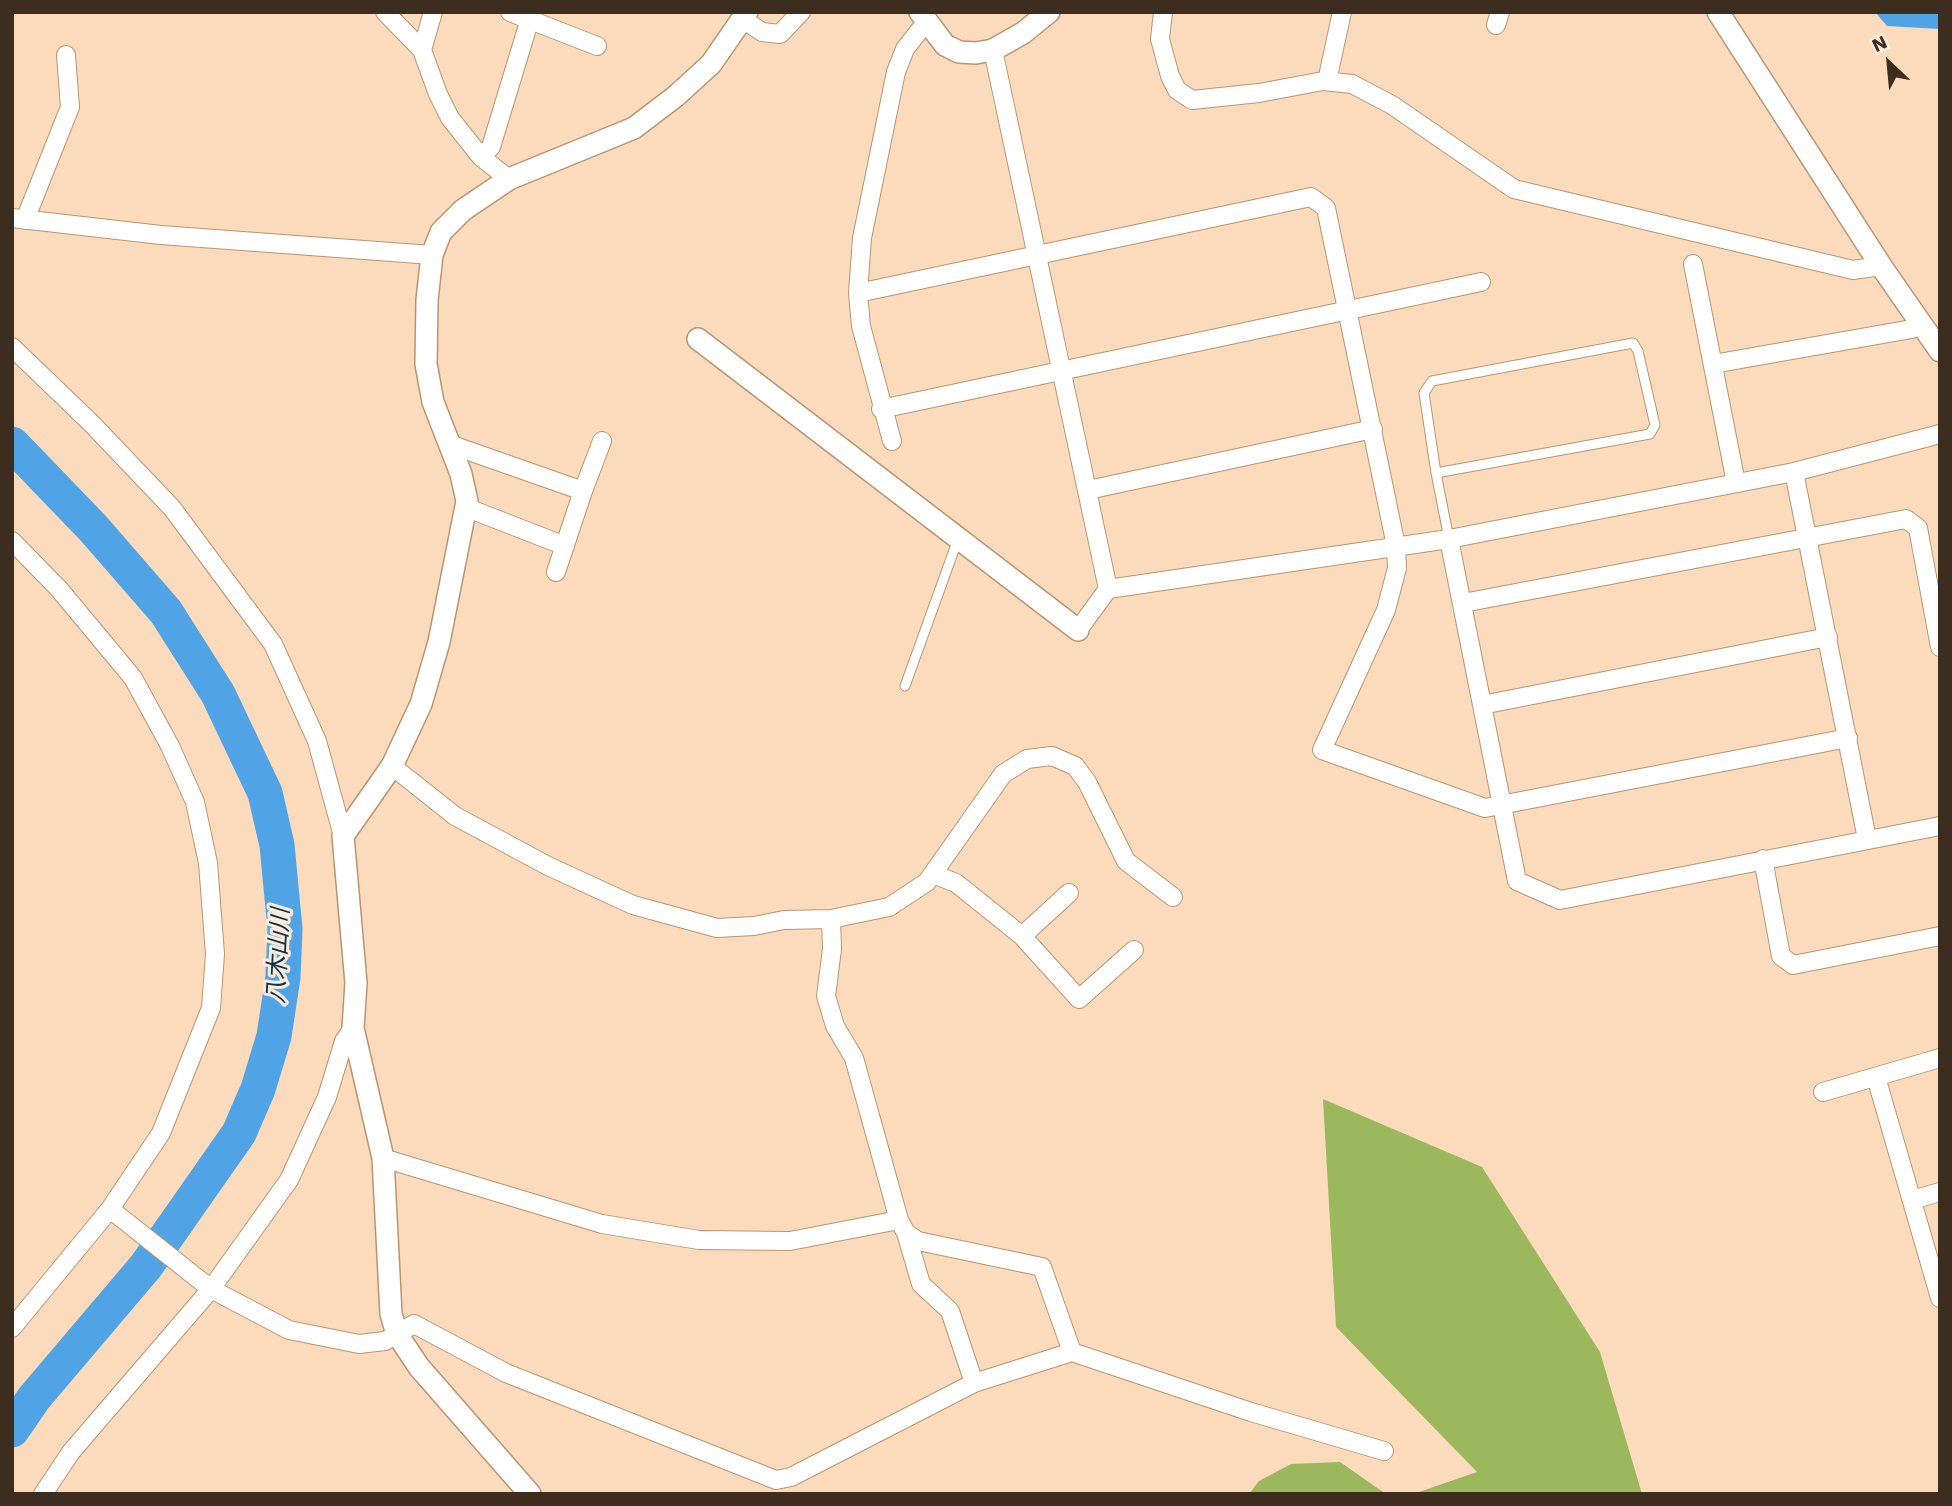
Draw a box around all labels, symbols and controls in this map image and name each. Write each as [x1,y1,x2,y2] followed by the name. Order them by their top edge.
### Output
[1854,28,1924,98] north arrow
[1868,30,1891,57] text: N
[262,907,296,1005] water label: 八木山川

